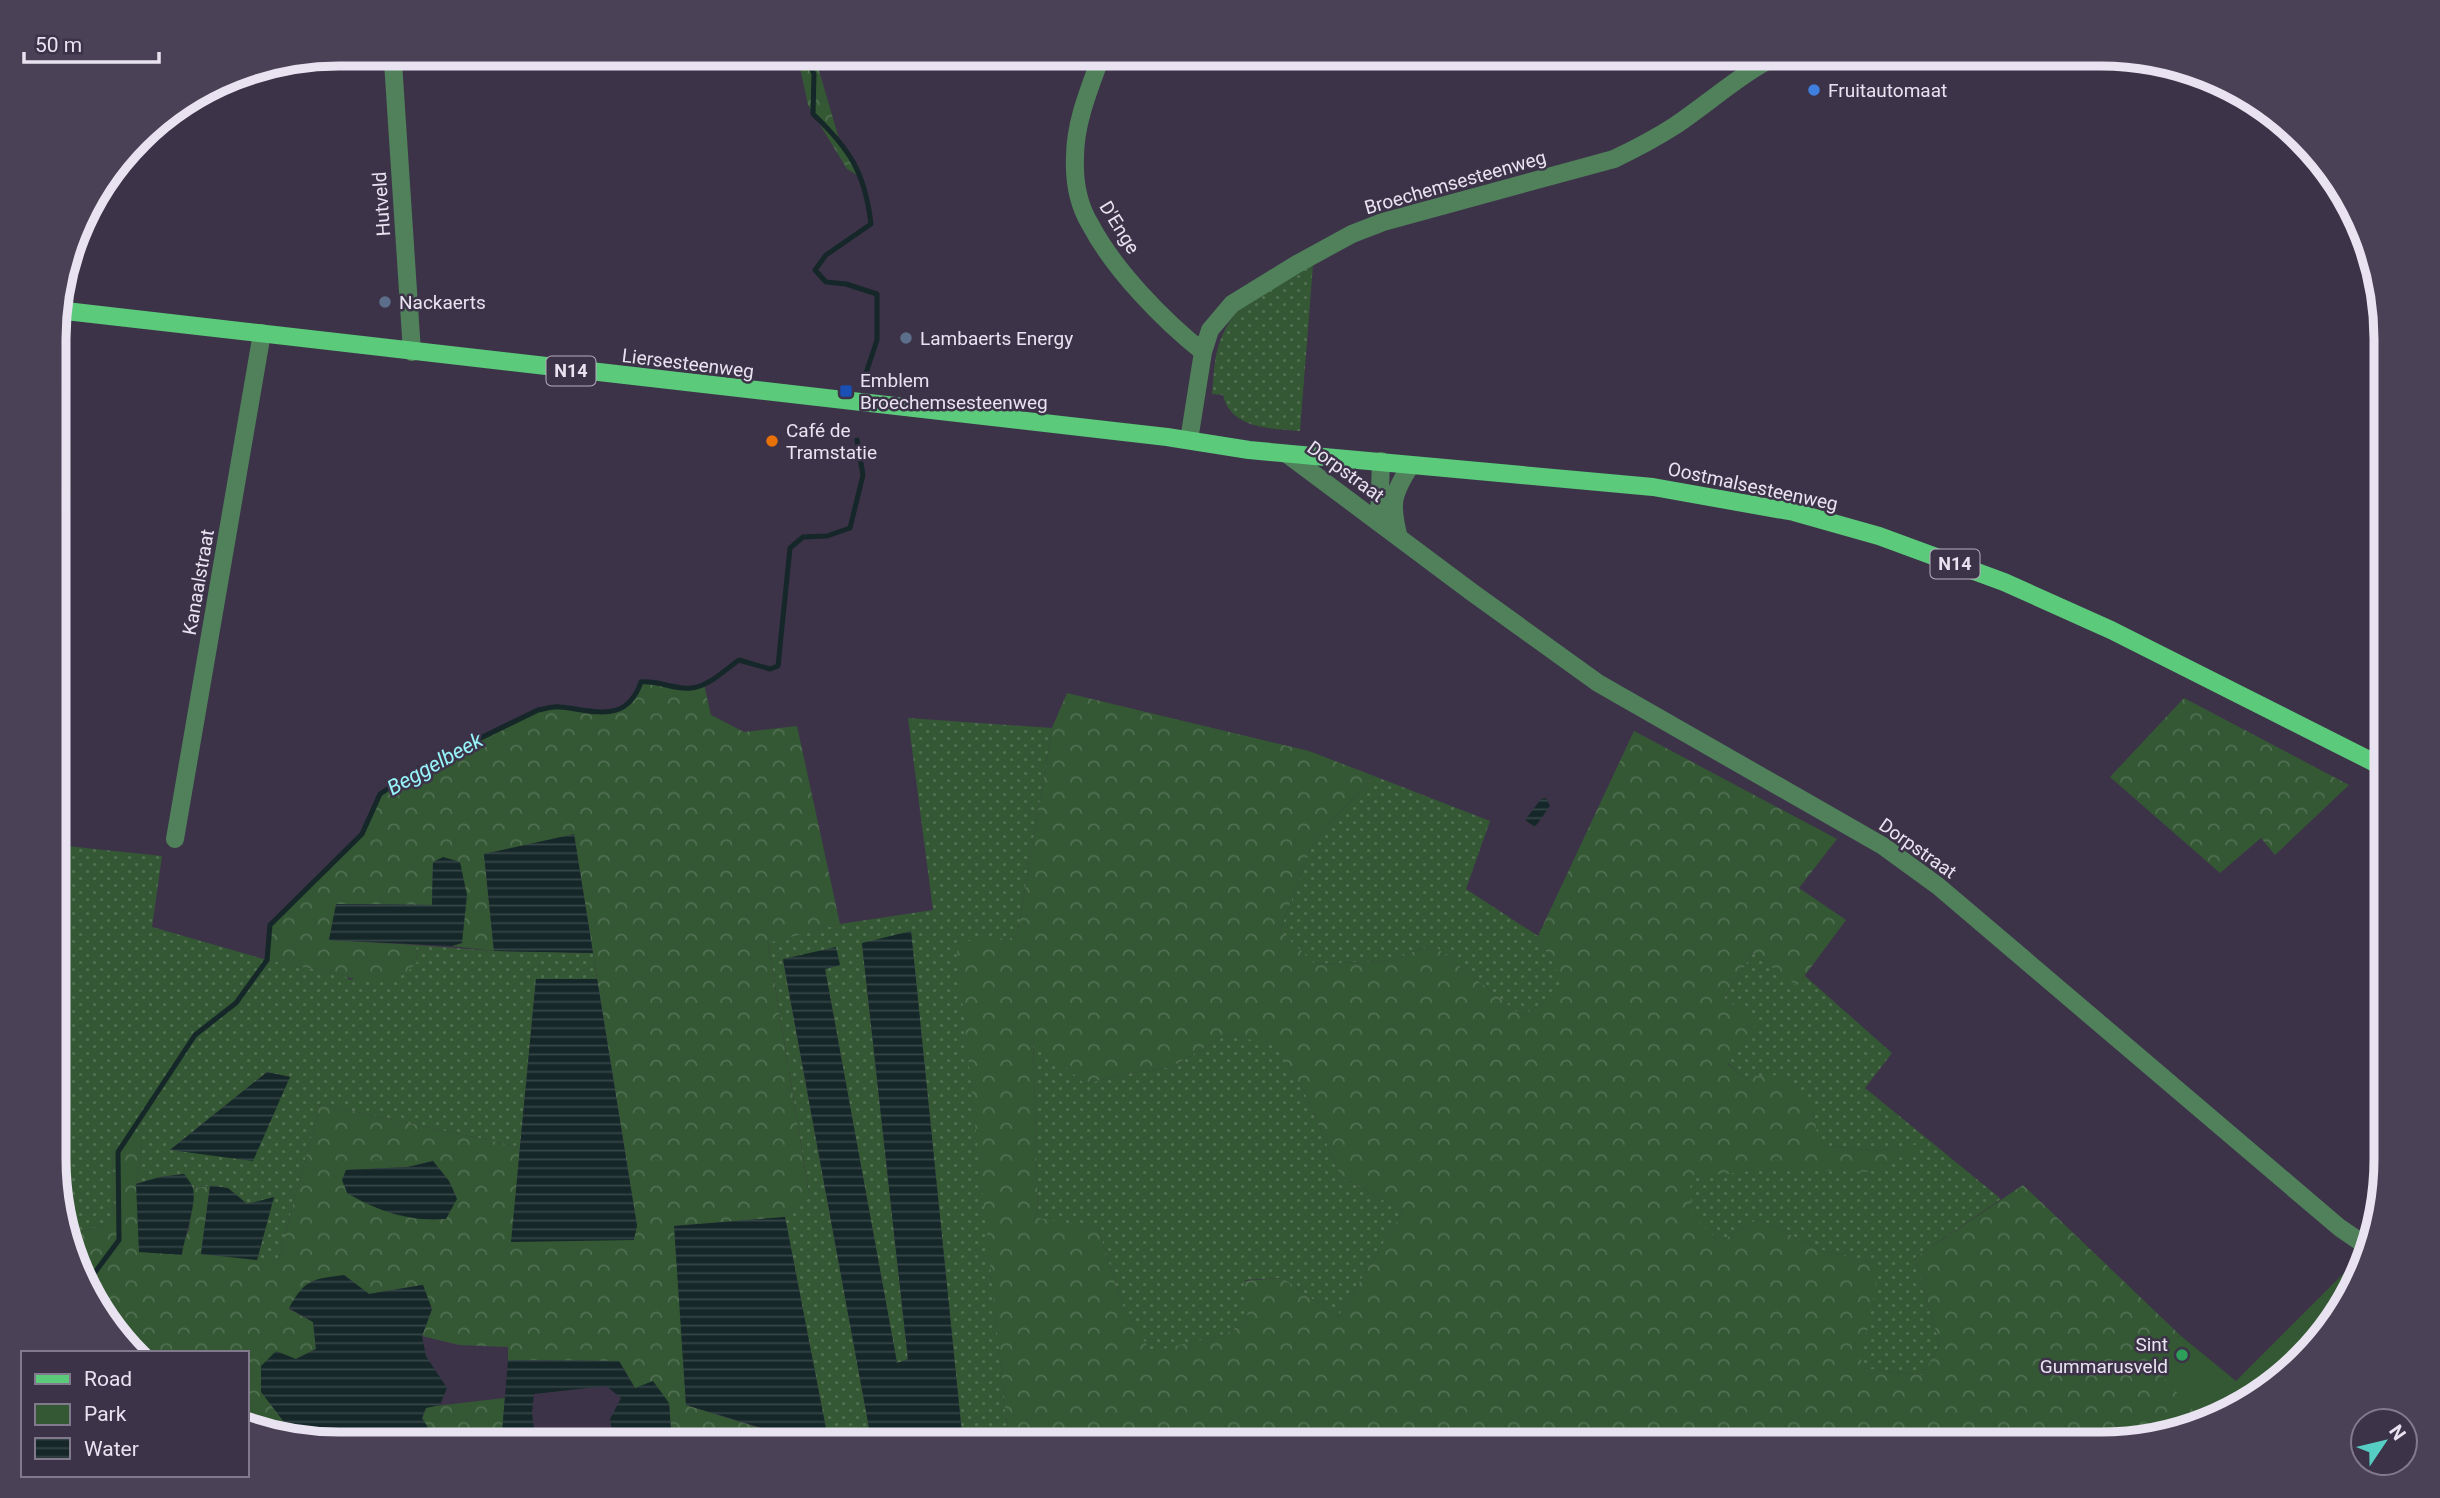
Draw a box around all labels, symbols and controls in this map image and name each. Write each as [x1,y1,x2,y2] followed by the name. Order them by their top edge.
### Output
[24,21,159,65] scale bar
[35,33,82,57] text: 50 m
[1828,79,1947,102] place label: Fruitautomaat
[1806,82,1822,98] marker: Fruitautomaat
[1362,146,1549,219] street label: Broechemsesteenweg
[368,171,395,237] street label: Hutveld
[1095,197,1145,258] street label: D'Enge
[399,291,486,314] place label: Nackaerts
[377,294,393,310] marker: Nackaerts
[920,327,1073,350] place label: Lambaerts Energy
[898,330,914,346] marker: Lambaerts Energy
[621,344,755,383] street label: Liersesteenweg
[546,356,596,386] road number: N14
[860,369,1048,414] place label: Emblem Broechemsesteenweg
[838,383,854,399] marker: Emblem Broechemsesteenweg
[786,419,877,464] place label: Café de Tramstatie
[764,433,780,449] marker: Café de Tramstatie
[1303,436,1389,507] street label: Dorpstraat
[1666,457,1840,516] street label: Oostmalsesteenweg
[178,527,219,637] street label: Kanaalstraat
[1930,550,1980,578] road number: N14
[383,728,488,800] water label: Beggelbeek
[1875,813,1961,883] street label: Dorpstraat
[2040,1333,2168,1378] place label: Sint Gummarusveld
[2174,1347,2190,1363] marker: Sint Gummarusveld
[21,1351,248,1477] legend
[84,1367,132,1391] text: Road
[84,1402,127,1426] text: Park
[2349,1407,2419,1477] north arrow
[2384,1420,2411,1445] text: N
[84,1437,139,1461] text: Water

